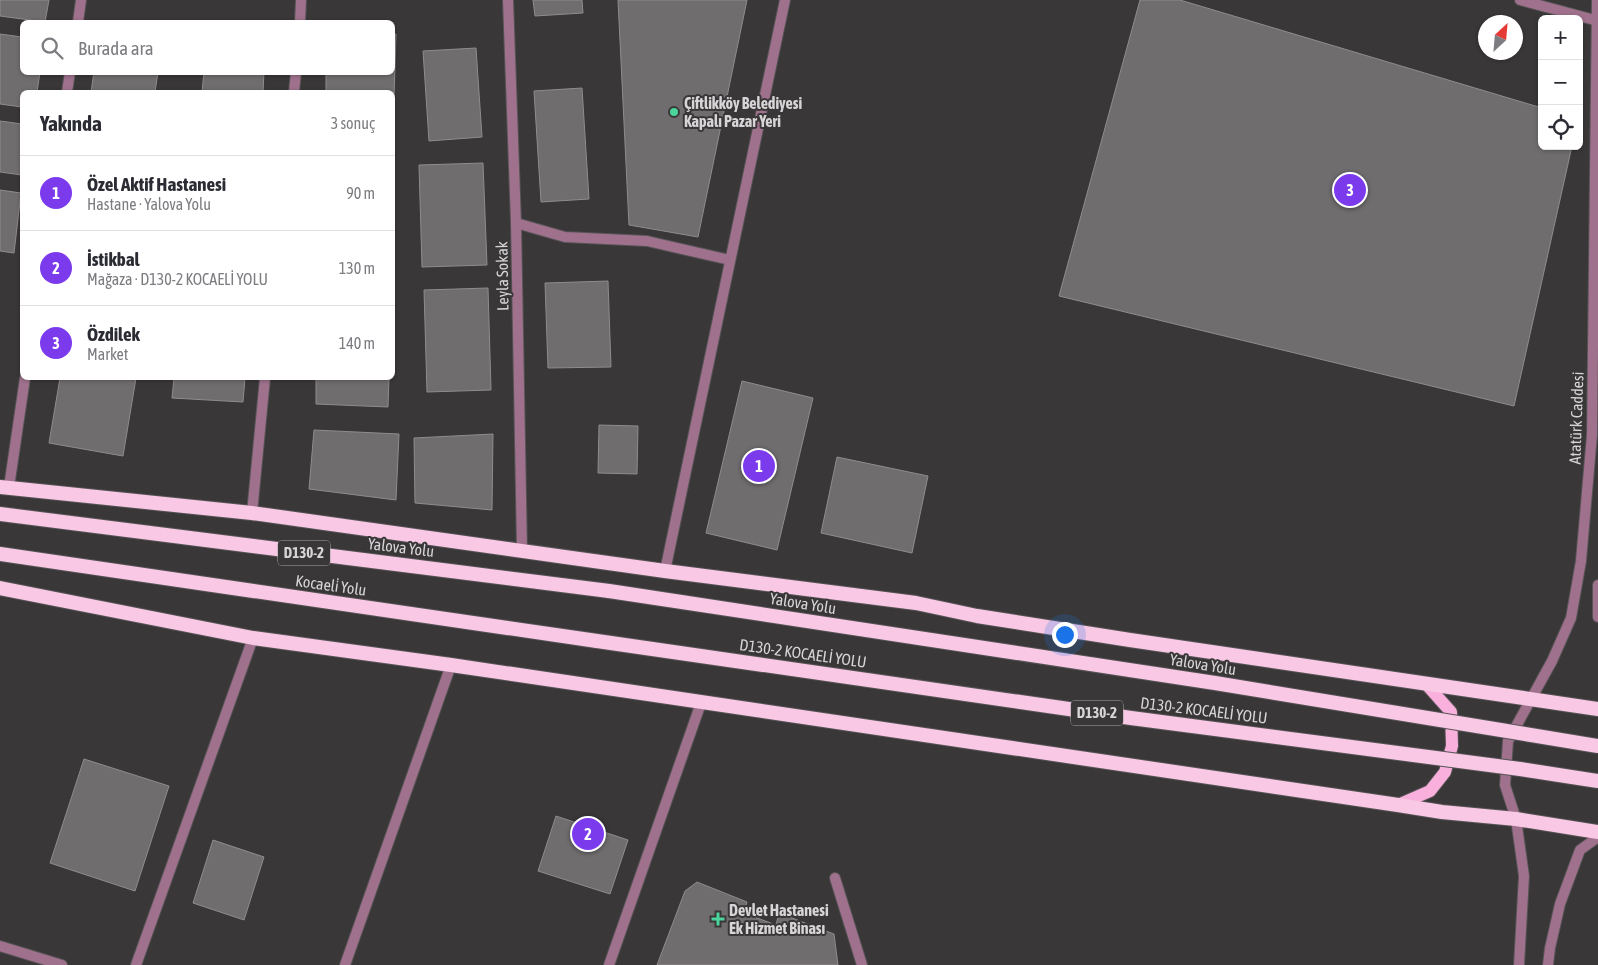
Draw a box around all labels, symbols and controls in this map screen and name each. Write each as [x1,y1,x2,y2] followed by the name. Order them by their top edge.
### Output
[1478,15,1523,60] north arrow
[1538,15,1583,150] map controls
[1538,15,1583,60] button: +
[20,20,395,75] search box
[38,34,66,62] icon: search
[78,37,154,59] text: Burada ara
[1538,60,1583,105] button: −
[684,94,802,130] place label: Çiftlikköy Belediyesi Kapalı Pazar Yeri
[1538,105,1583,150] button: locate
[668,106,680,118] marker: Çiftlikköy Belediyesi Kapalı Pazar Yeri
[40,111,102,135] text: Yakında
[331,114,375,132] text: 3 sonuç
[1334,171,1366,209] pin: 3
[87,173,226,195] text: Özel Aktif Hastanesi
[52,184,60,202] text: 1
[346,184,375,202] text: 90 m
[87,195,211,213] text: Hastane · Yalova Yolu
[492,241,513,311] street label: Leyla Sokak
[87,248,140,270] text: İstikbal
[52,259,60,277] text: 2
[339,259,375,277] text: 130 m
[87,270,268,288] text: Mağaza · D130-2 KOCAELİ YOLU
[87,323,140,345] text: Özdilek
[52,334,60,352] text: 3
[339,334,375,352] text: 140 m
[87,345,128,363] text: Market
[1565,371,1587,465] street label: Atatürk Caddesi
[743,447,775,485] pin: 1
[367,534,435,560] street label: Yalova Yolu
[278,540,330,566] road number: D130-2
[294,571,368,599] street label: Kocaeli̇ Yolu
[769,589,837,617] street label: Yalova Yolu
[1052,622,1078,648] your location
[738,635,868,671] street label: D130-2 KOCAELİ YOLU
[1169,650,1237,678] street label: Yalova Yolu
[1139,693,1269,727] street label: D130-2 KOCAELİ YOLU
[1071,700,1123,726] road number: D130-2
[572,815,604,853] pin: 2
[729,901,829,937] place label: Devlet Hastanesi Ek Hizmet Binası
[711,912,725,926] marker: Devlet Hastanesi Ek Hizmet Binası

